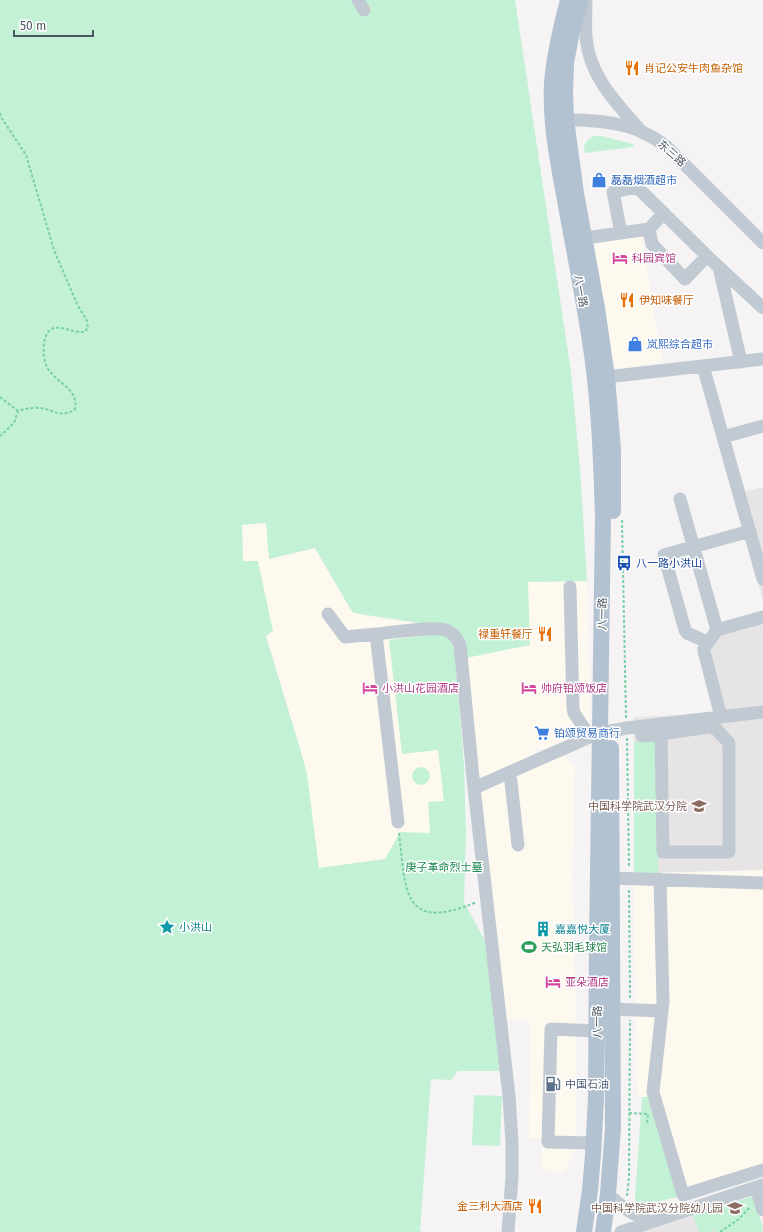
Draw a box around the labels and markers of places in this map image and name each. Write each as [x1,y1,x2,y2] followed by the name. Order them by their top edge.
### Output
[623,59,641,77] restaurant icon: 肖记公安牛肉鱼杂馆
[644,62,743,75] place label: 肖记公安牛肉鱼杂馆
[590,171,608,189] shop icon: 磊磊烟酒超市
[611,174,677,187] place label: 磊磊烟酒超市
[611,249,629,267] hotel icon: 科园宾馆
[632,252,676,265] place label: 科园宾馆
[618,291,636,309] restaurant icon: 伊知味餐厅
[639,294,694,307] place label: 伊知味餐厅
[626,335,644,353] shop icon: 岚熙综合超市
[647,338,713,351] place label: 岚熙综合超市
[615,554,633,572] bus stop icon: 八一路小洪山
[636,557,702,570] place label: 八一路小洪山
[536,625,554,643] restaurant icon: 禄重轩餐厅
[478,628,533,641] place label: 禄重轩餐厅
[361,679,379,697] hotel icon: 小洪山花园酒店
[520,679,538,697] hotel icon: 帅府铂颂饭店
[382,682,459,695] place label: 小洪山花园酒店
[541,682,607,695] place label: 帅府铂颂饭店
[533,724,551,742] supermarket icon: 铂颂贸易商行
[554,727,620,740] place label: 铂颂贸易商行
[690,797,708,815] school or university icon: 中国科学院武汉分院
[588,800,687,813] place label: 中国科学院武汉分院
[158,918,176,936] place icon: 小洪山
[534,920,552,938] building icon: 嘉嘉悦大厦
[179,921,212,934] place label: 小洪山
[555,923,610,936] place label: 嘉嘉悦大厦
[520,938,538,956] sports icon: 天弘羽毛球馆
[541,941,607,954] place label: 天弘羽毛球馆
[544,973,562,991] hotel icon: 亚朵酒店
[565,976,609,989] place label: 亚朵酒店
[544,1075,562,1093] fuel station icon: 中国石油
[565,1078,609,1091] place label: 中国石油
[526,1197,544,1215] restaurant icon: 金三利大酒店
[726,1199,744,1217] school or university icon: 中国科学院武汉分院幼儿园
[457,1200,523,1213] place label: 金三利大酒店
[591,1202,723,1215] place label: 中国科学院武汉分院幼儿园

